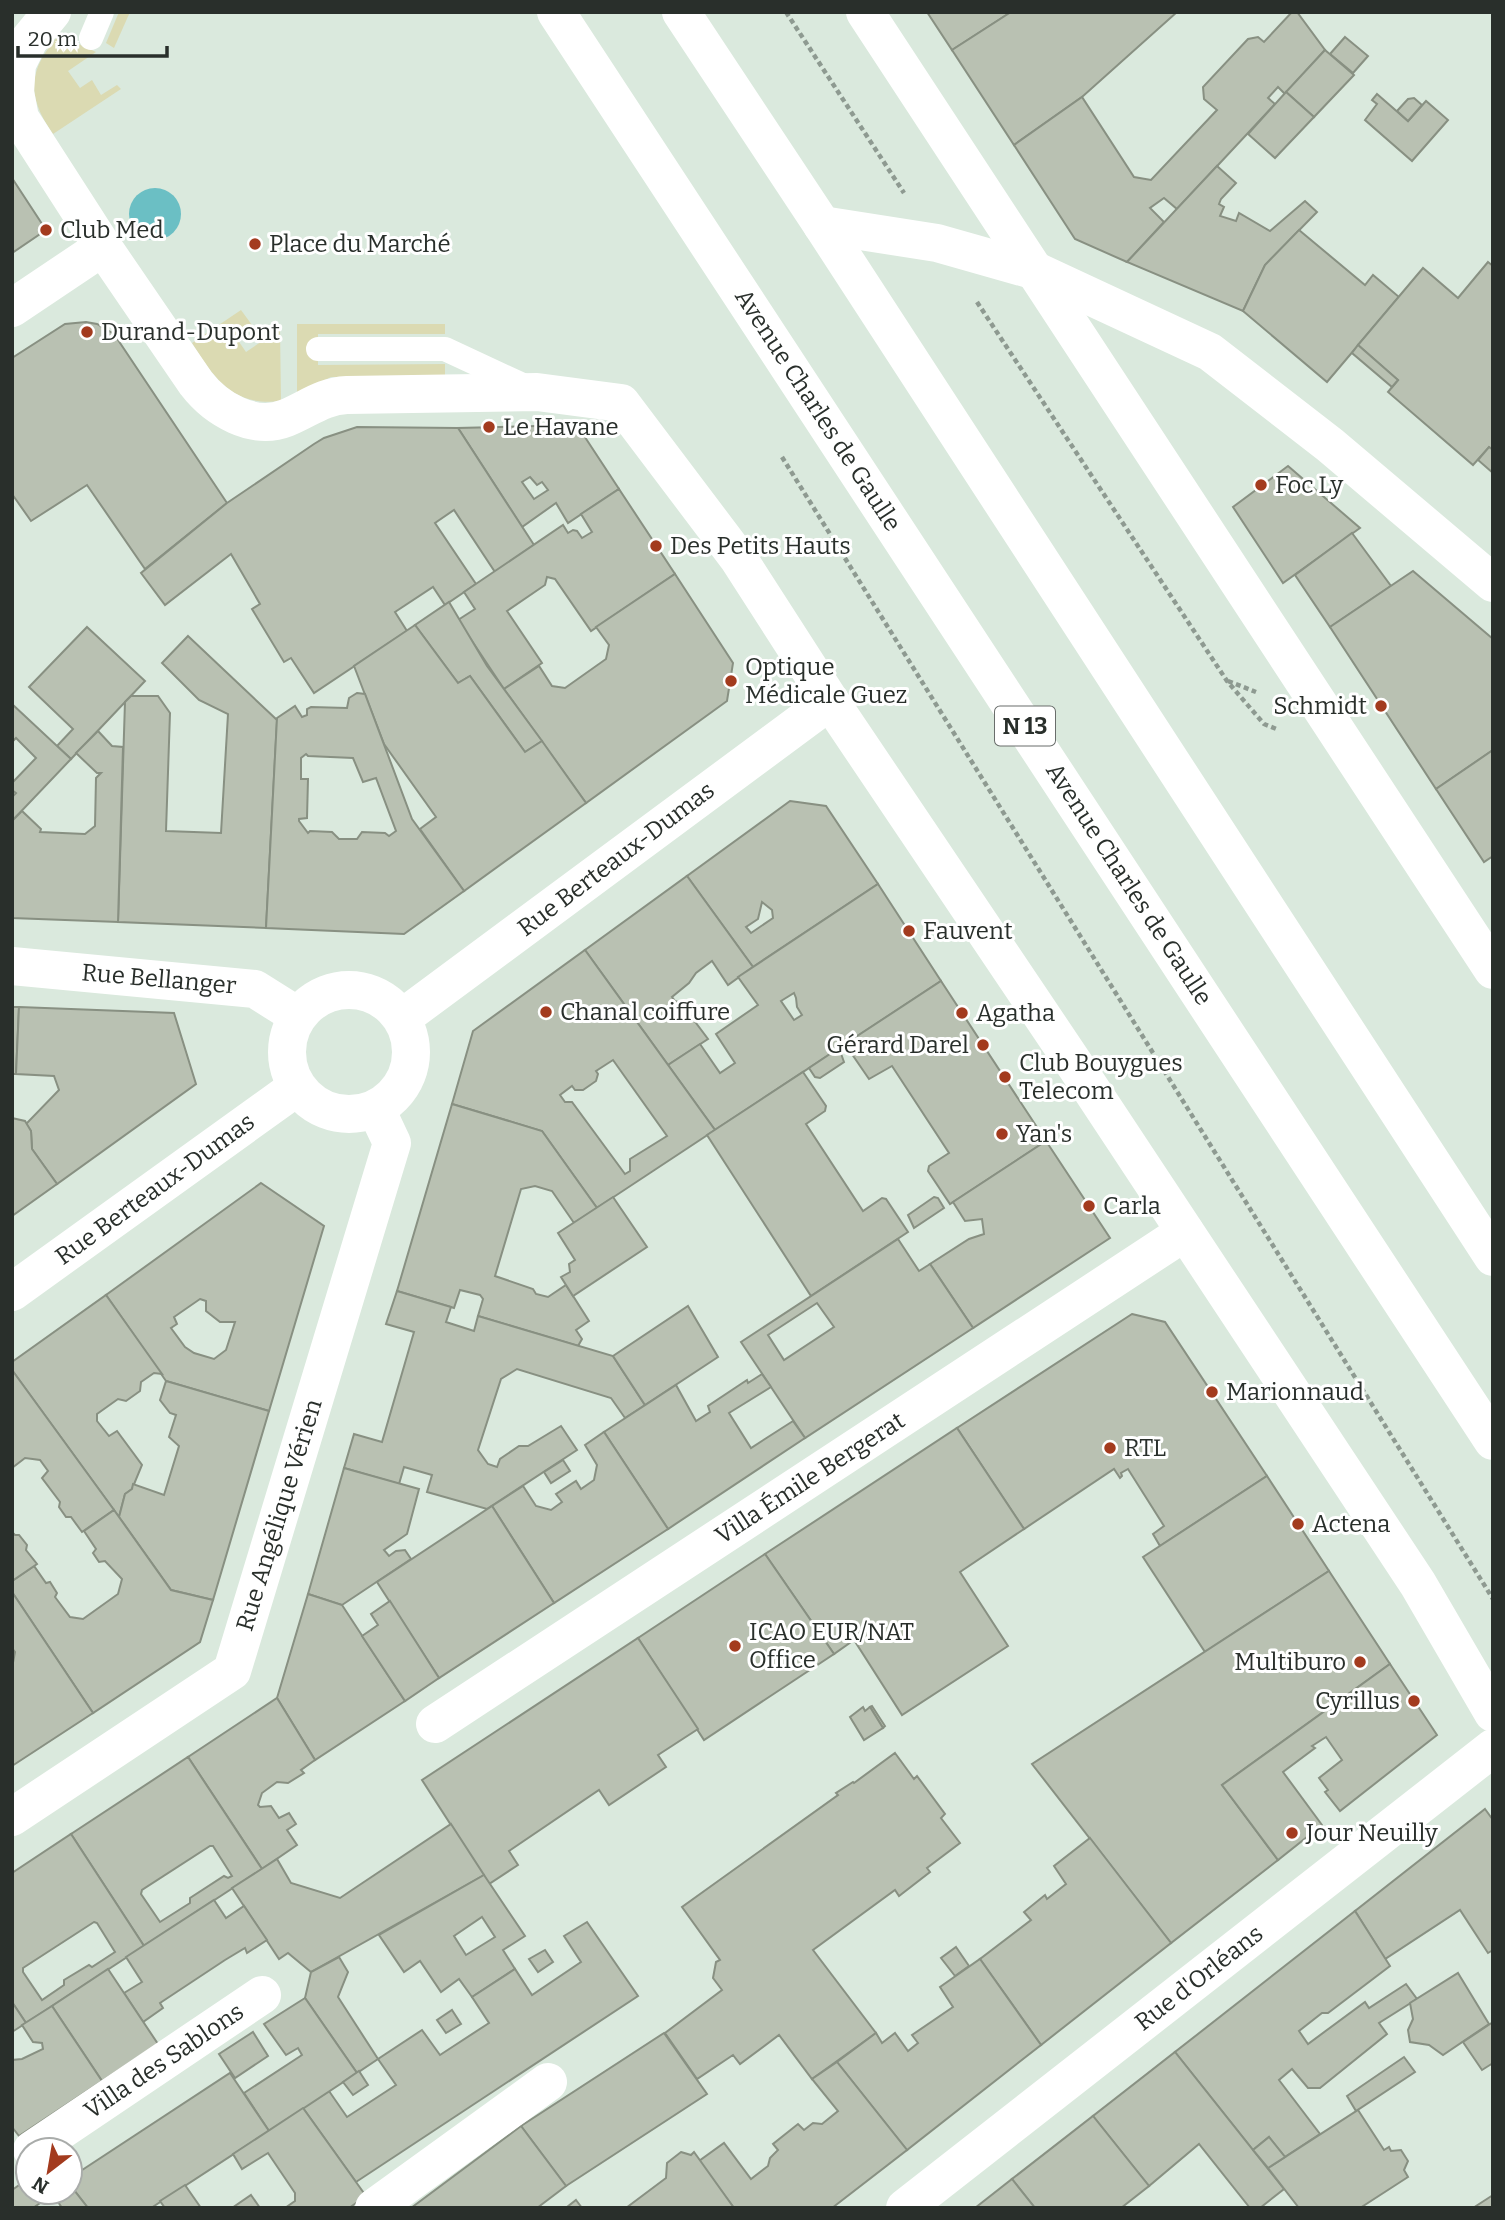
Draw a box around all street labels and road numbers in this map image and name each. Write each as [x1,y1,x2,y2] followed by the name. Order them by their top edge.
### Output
[729,284,907,536] street label: Avenue Charles de Gaulle
[995,706,1055,746] road number: N 13
[1040,758,1218,1010] street label: Avenue Charles de Gaulle
[512,776,720,942] street label: Rue Berteaux-Dumas
[80,958,238,1000] street label: Rue Bellanger
[50,1107,260,1271] street label: Rue Berteaux-Dumas
[230,1396,328,1634] street label: Rue Angélique Vérien
[710,1405,910,1550] street label: Villa Émile Bergerat
[1130,1919,1268,2037] street label: Rue d'Orléans
[79,1997,249,2125] street label: Villa des Sablons

